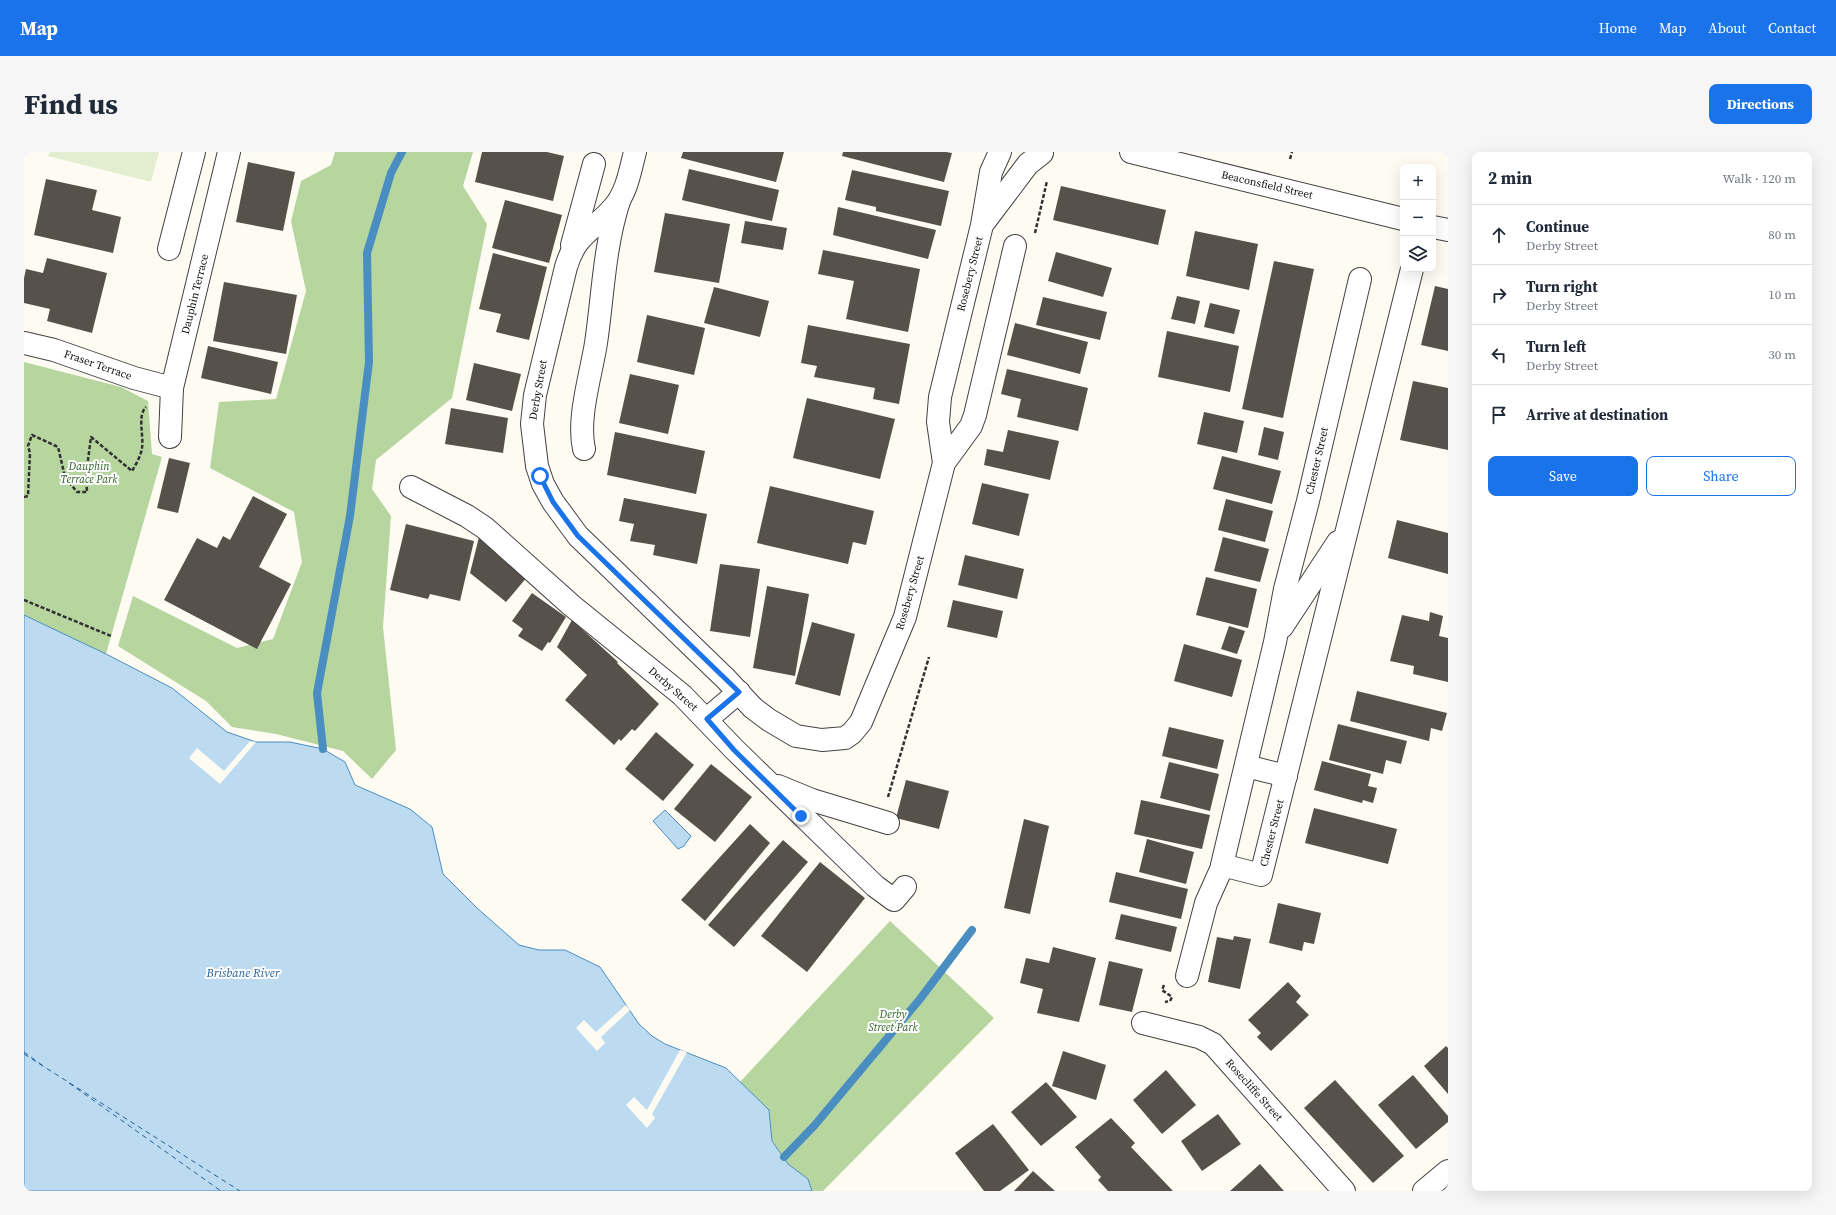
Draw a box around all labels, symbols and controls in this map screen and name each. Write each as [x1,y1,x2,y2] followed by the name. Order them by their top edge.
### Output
[20,15,58,41] text: Map
[1599,18,1637,38] text: Home
[1659,18,1686,38] text: Map
[1708,18,1746,38] text: About
[1768,18,1816,38] text: Contact
[1709,84,1812,124] button: Directions
[24,85,118,123] text: Find us
[1400,164,1436,272] map controls
[1400,164,1436,200] button: +
[1488,166,1532,190] text: 2 min
[1220,167,1315,203] street label: Beaconsfield Street
[1723,170,1796,187] text: Walk · 120 m
[1400,200,1436,236] button: −
[1526,216,1589,237] text: Continue
[1488,224,1510,246] icon: ahead
[1768,226,1796,243] text: 80 m
[953,235,987,313] street label: Rosebery Street
[1400,236,1436,272] button: layers
[1526,237,1598,254] text: Derby Street
[178,252,212,336] street label: Dauphin Terrace
[1526,276,1598,297] text: Turn right
[1488,284,1510,306] icon: right
[1768,286,1796,303] text: 10 m
[1526,297,1598,314] text: Derby Street
[1526,336,1586,357] text: Turn left
[1488,344,1510,366] icon: left
[62,346,134,384] street label: Fraser Terrace
[1768,346,1796,363] text: 30 m
[1526,357,1598,374] text: Derby Street
[525,358,551,421] street label: Derby Street
[1488,404,1510,426] icon: arrive
[1526,404,1668,425] text: Arrive at destination
[1302,425,1332,496] street label: Chester Street
[1488,456,1638,496] button: Save
[1646,456,1796,496] button: Share
[61,459,118,487] park label: Dauphin Terrace Park
[531,467,549,485] route start
[892,554,928,632] street label: Rosebery Street
[645,663,701,715] street label: Derby Street
[1256,797,1288,868] street label: Chester Street
[792,807,810,825] route end
[205,965,281,981] water label: Brisbane River
[868,1007,918,1035] park label: Derby Street Park
[1222,1056,1286,1125] street label: Rosecliffe Street

